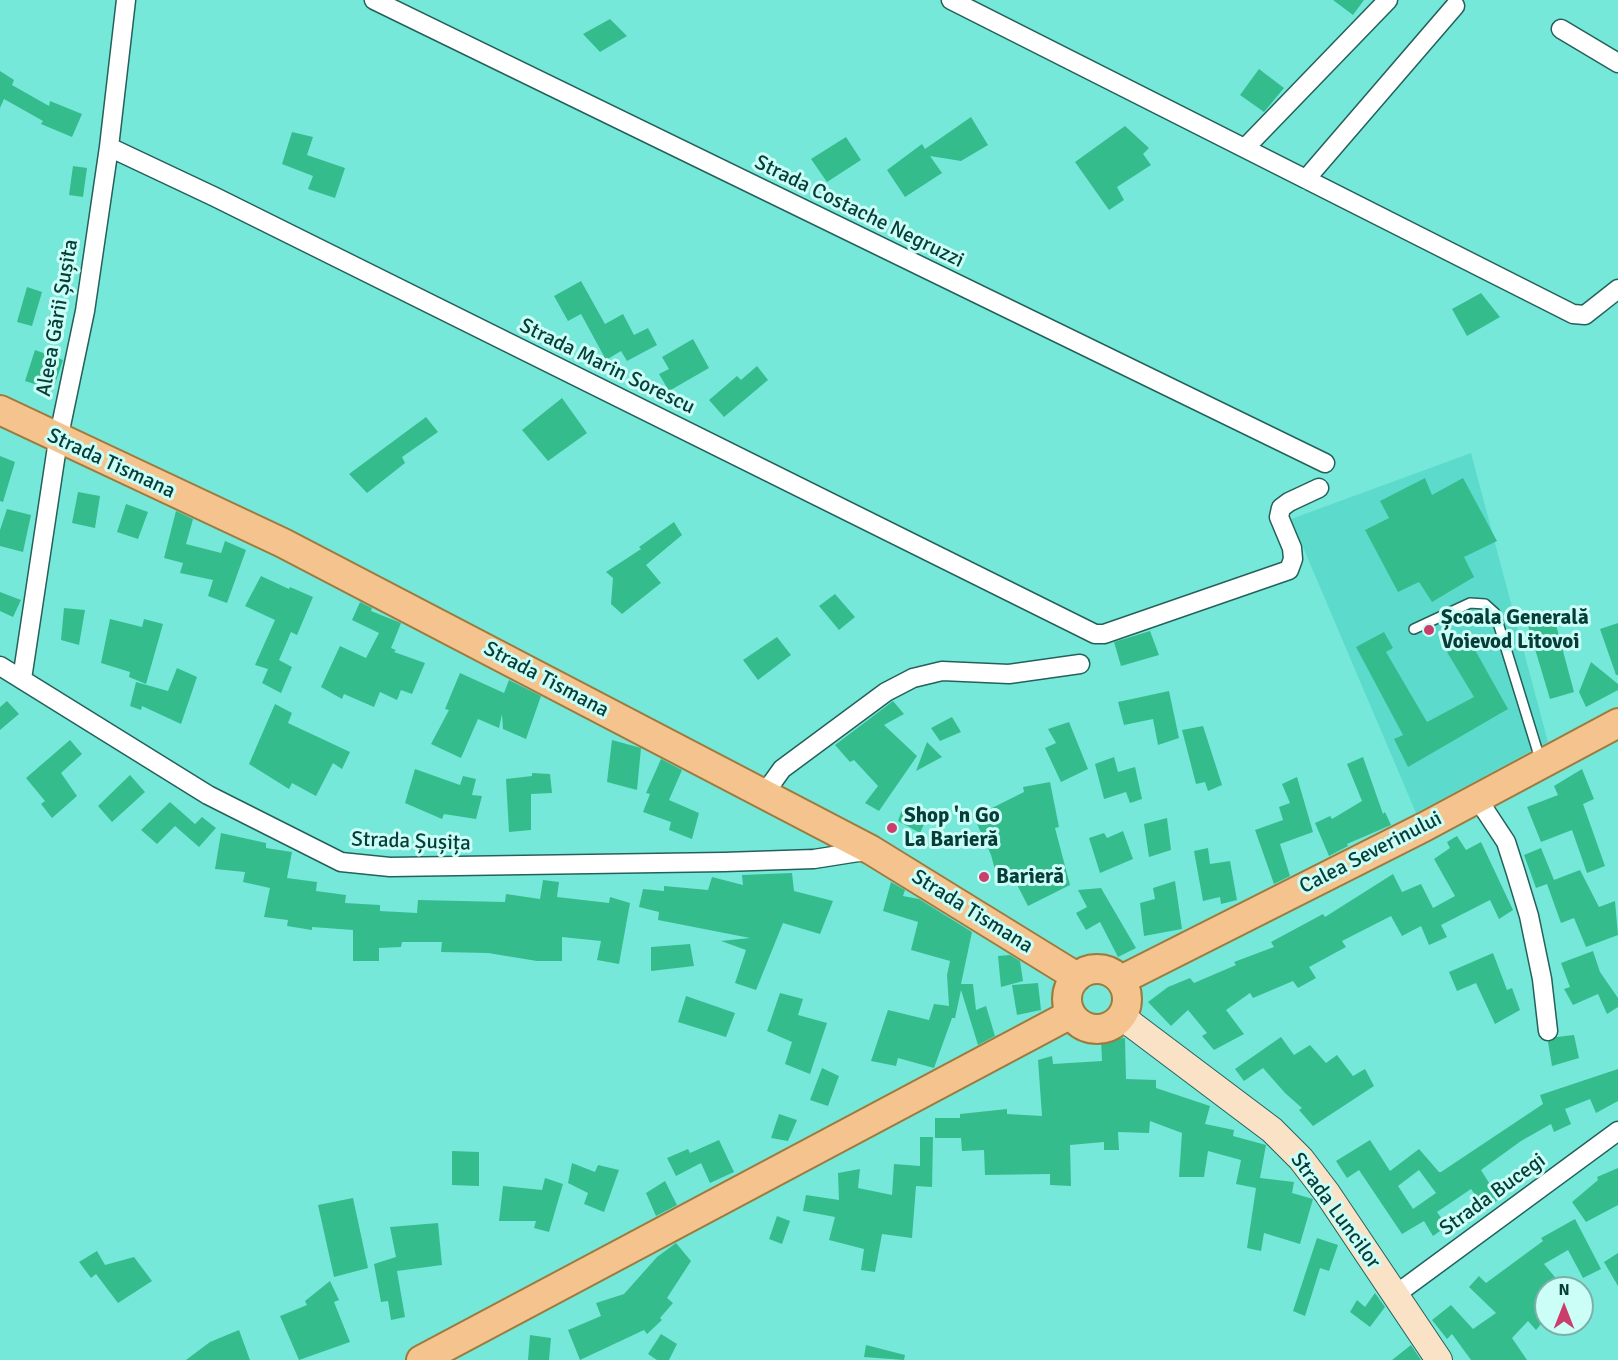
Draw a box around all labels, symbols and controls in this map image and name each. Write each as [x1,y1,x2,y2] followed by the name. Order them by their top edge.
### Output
[750,150,968,274] street label: Strada Costache Negruzzi
[32,237,84,399] street label: Aleea Gării Șușita
[515,314,699,420] street label: Strada Marin Sorescu
[43,423,179,505] street label: Strada Tismana
[1441,605,1589,655] place label: Școala Generală Voievod Litovoi
[1422,623,1436,637] marker: Școala Generală Voievod Litovoi
[479,636,613,724] street label: Strada Tismana
[904,803,1000,853] place label: Shop 'n Go La Barieră
[1296,806,1446,900] street label: Calea Severinului
[885,821,899,835] marker: Shop 'n Go La Barieră
[351,827,471,857] street label: Strada Șușița
[996,864,1064,890] place label: Barieră
[907,865,1037,959] street label: Strada Tismana
[977,870,991,884] marker: Barieră
[1284,1148,1386,1274] street label: Strada Luncilor
[1435,1148,1551,1242] street label: Strada Bucegi
[1534,1276,1594,1336] north arrow
[1558,1280,1570,1300] text: N

